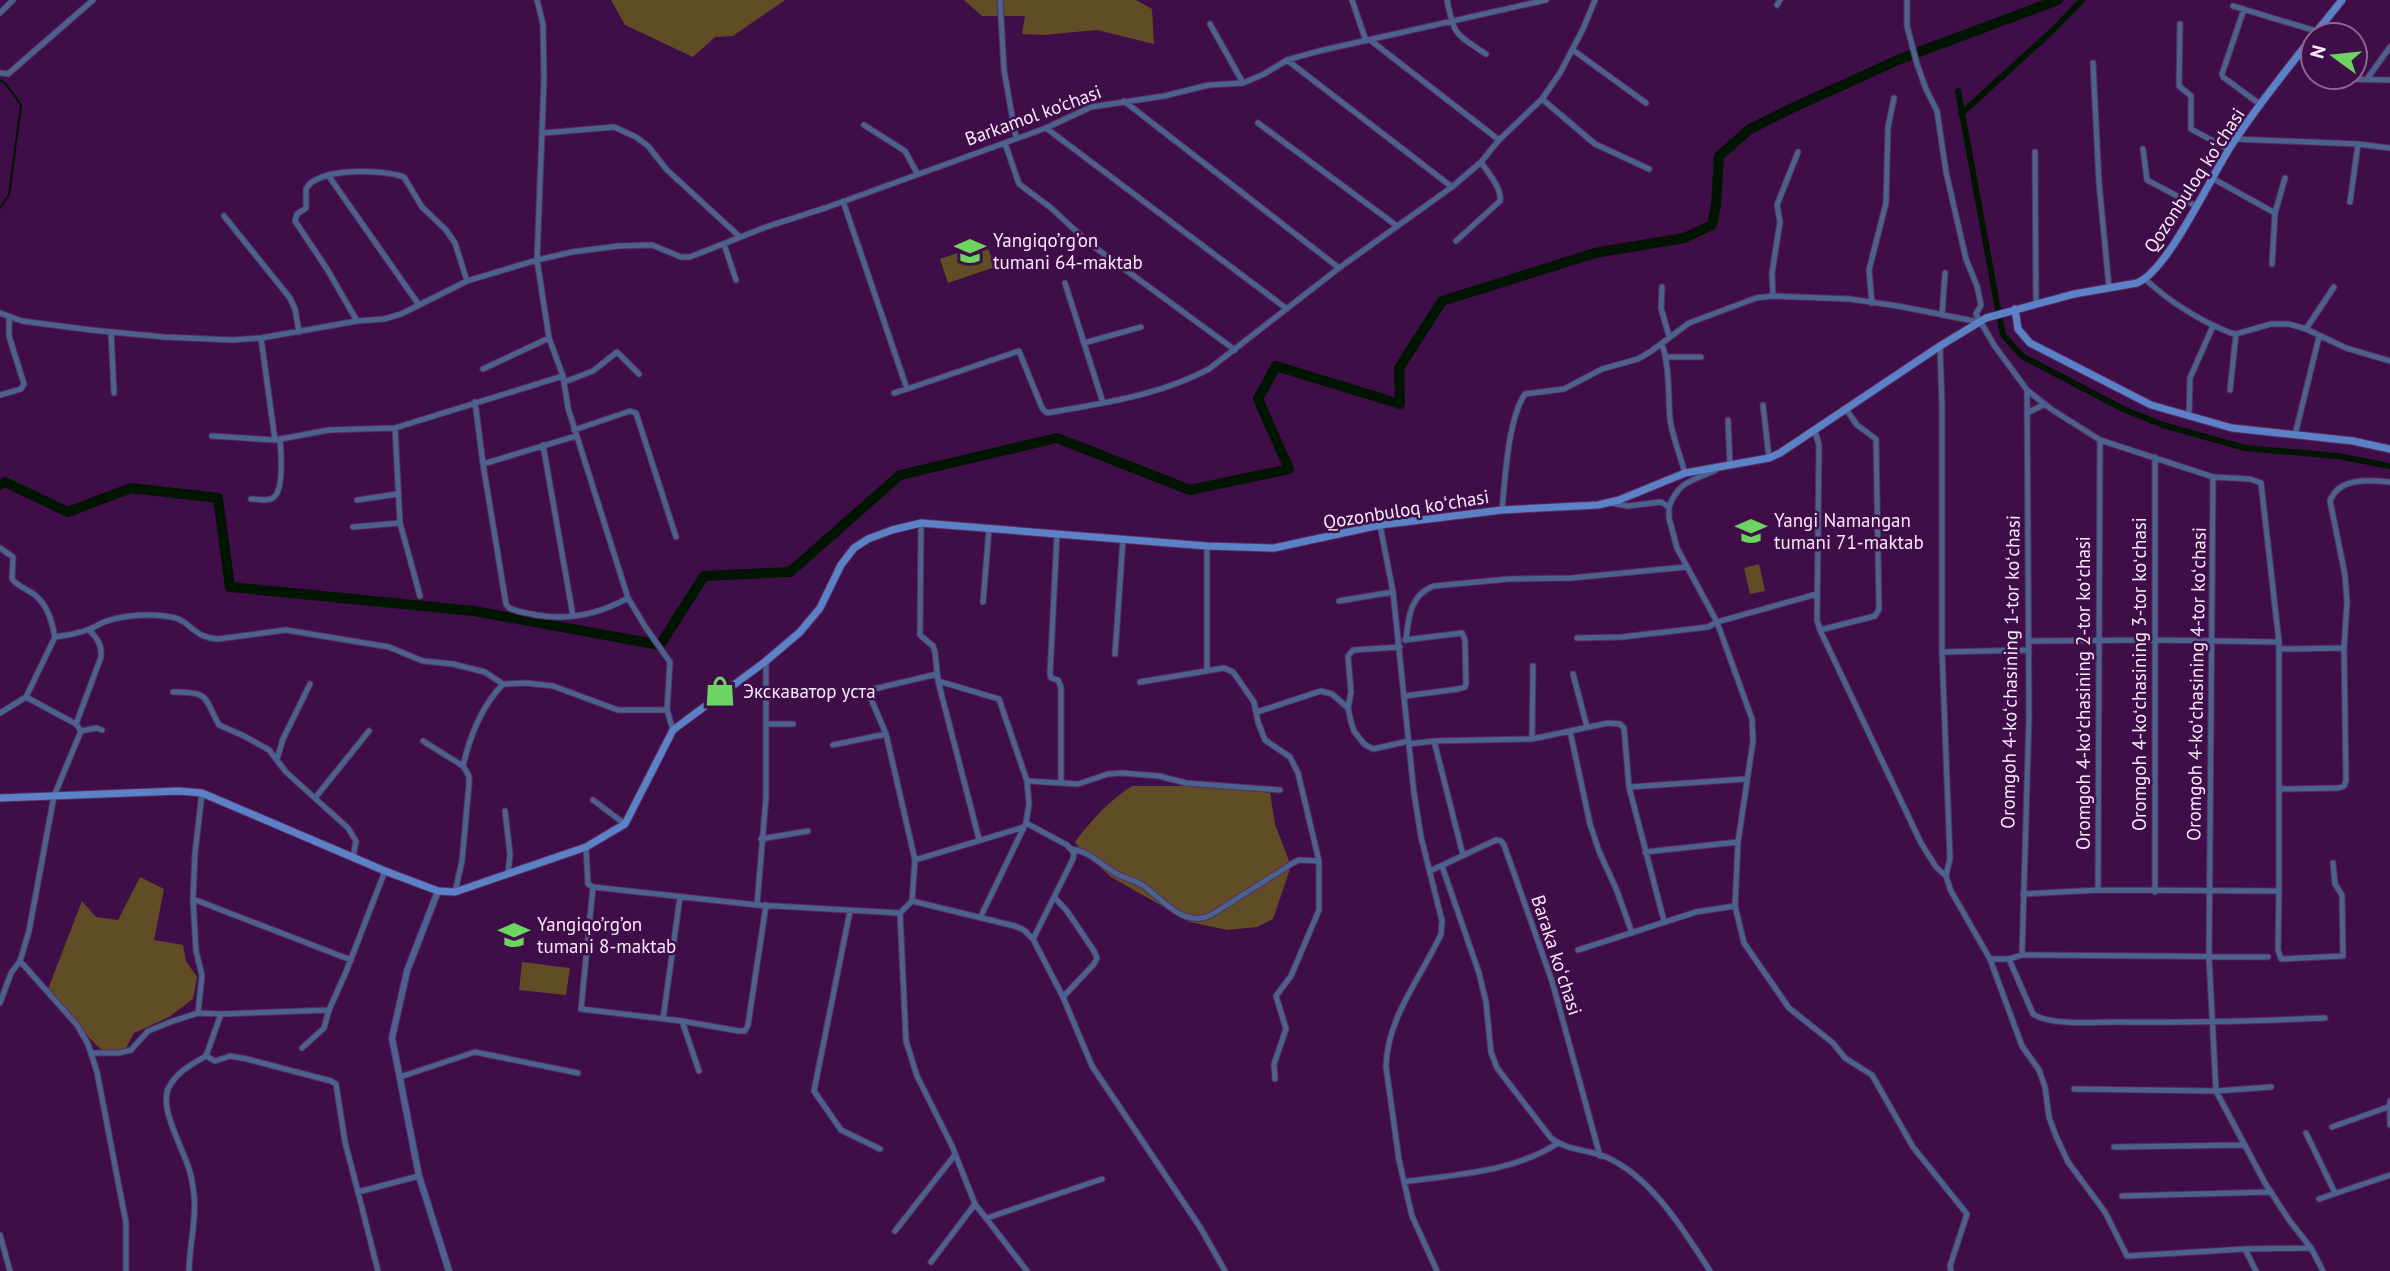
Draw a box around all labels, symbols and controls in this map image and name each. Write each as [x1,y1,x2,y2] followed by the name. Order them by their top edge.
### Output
[2299,21,2369,91] north arrow
[2304,42,2331,61] text: N
[961,79,1105,151] street label: Barkamol ko'chasi
[2138,103,2250,257] street label: Qozonbuloq koʻchasi
[993,228,1143,274] place label: Yangiqo’rg’on tumani 64-maktab
[953,234,987,268] school or university icon: Yangiqo’rg’on tumani 64-maktab
[1321,484,1491,534] street label: Qozonbuloq koʻchasi
[1774,508,1924,554] place label: Yangi Namangan tumani 71-maktab
[1734,514,1768,548] school or university icon: Yangi Namangan tumani 71-maktab
[1995,515,2025,829] street label: Oromgoh 4-koʻchasining 1-tor koʻchasi
[2127,517,2151,831] street label: Oromgoh 4-koʻchasining 3-tor koʻchasi
[2181,527,2211,841] street label: Oromgoh 4-koʻchasining 4-tor koʻchasi
[2071,536,2095,850] street label: Oromgoh 4-koʻchasining 2-tor koʻchasi
[703,674,737,708] shop icon: Экскаватор уста
[743,679,876,703] place label: Экскаватор уста
[1526,892,1588,1018] street label: Baraka koʻchasi
[537,912,676,958] place label: Yangiqo’rg’on tumani 8-maktab
[497,918,531,952] school or university icon: Yangiqo’rg’on tumani 8-maktab

